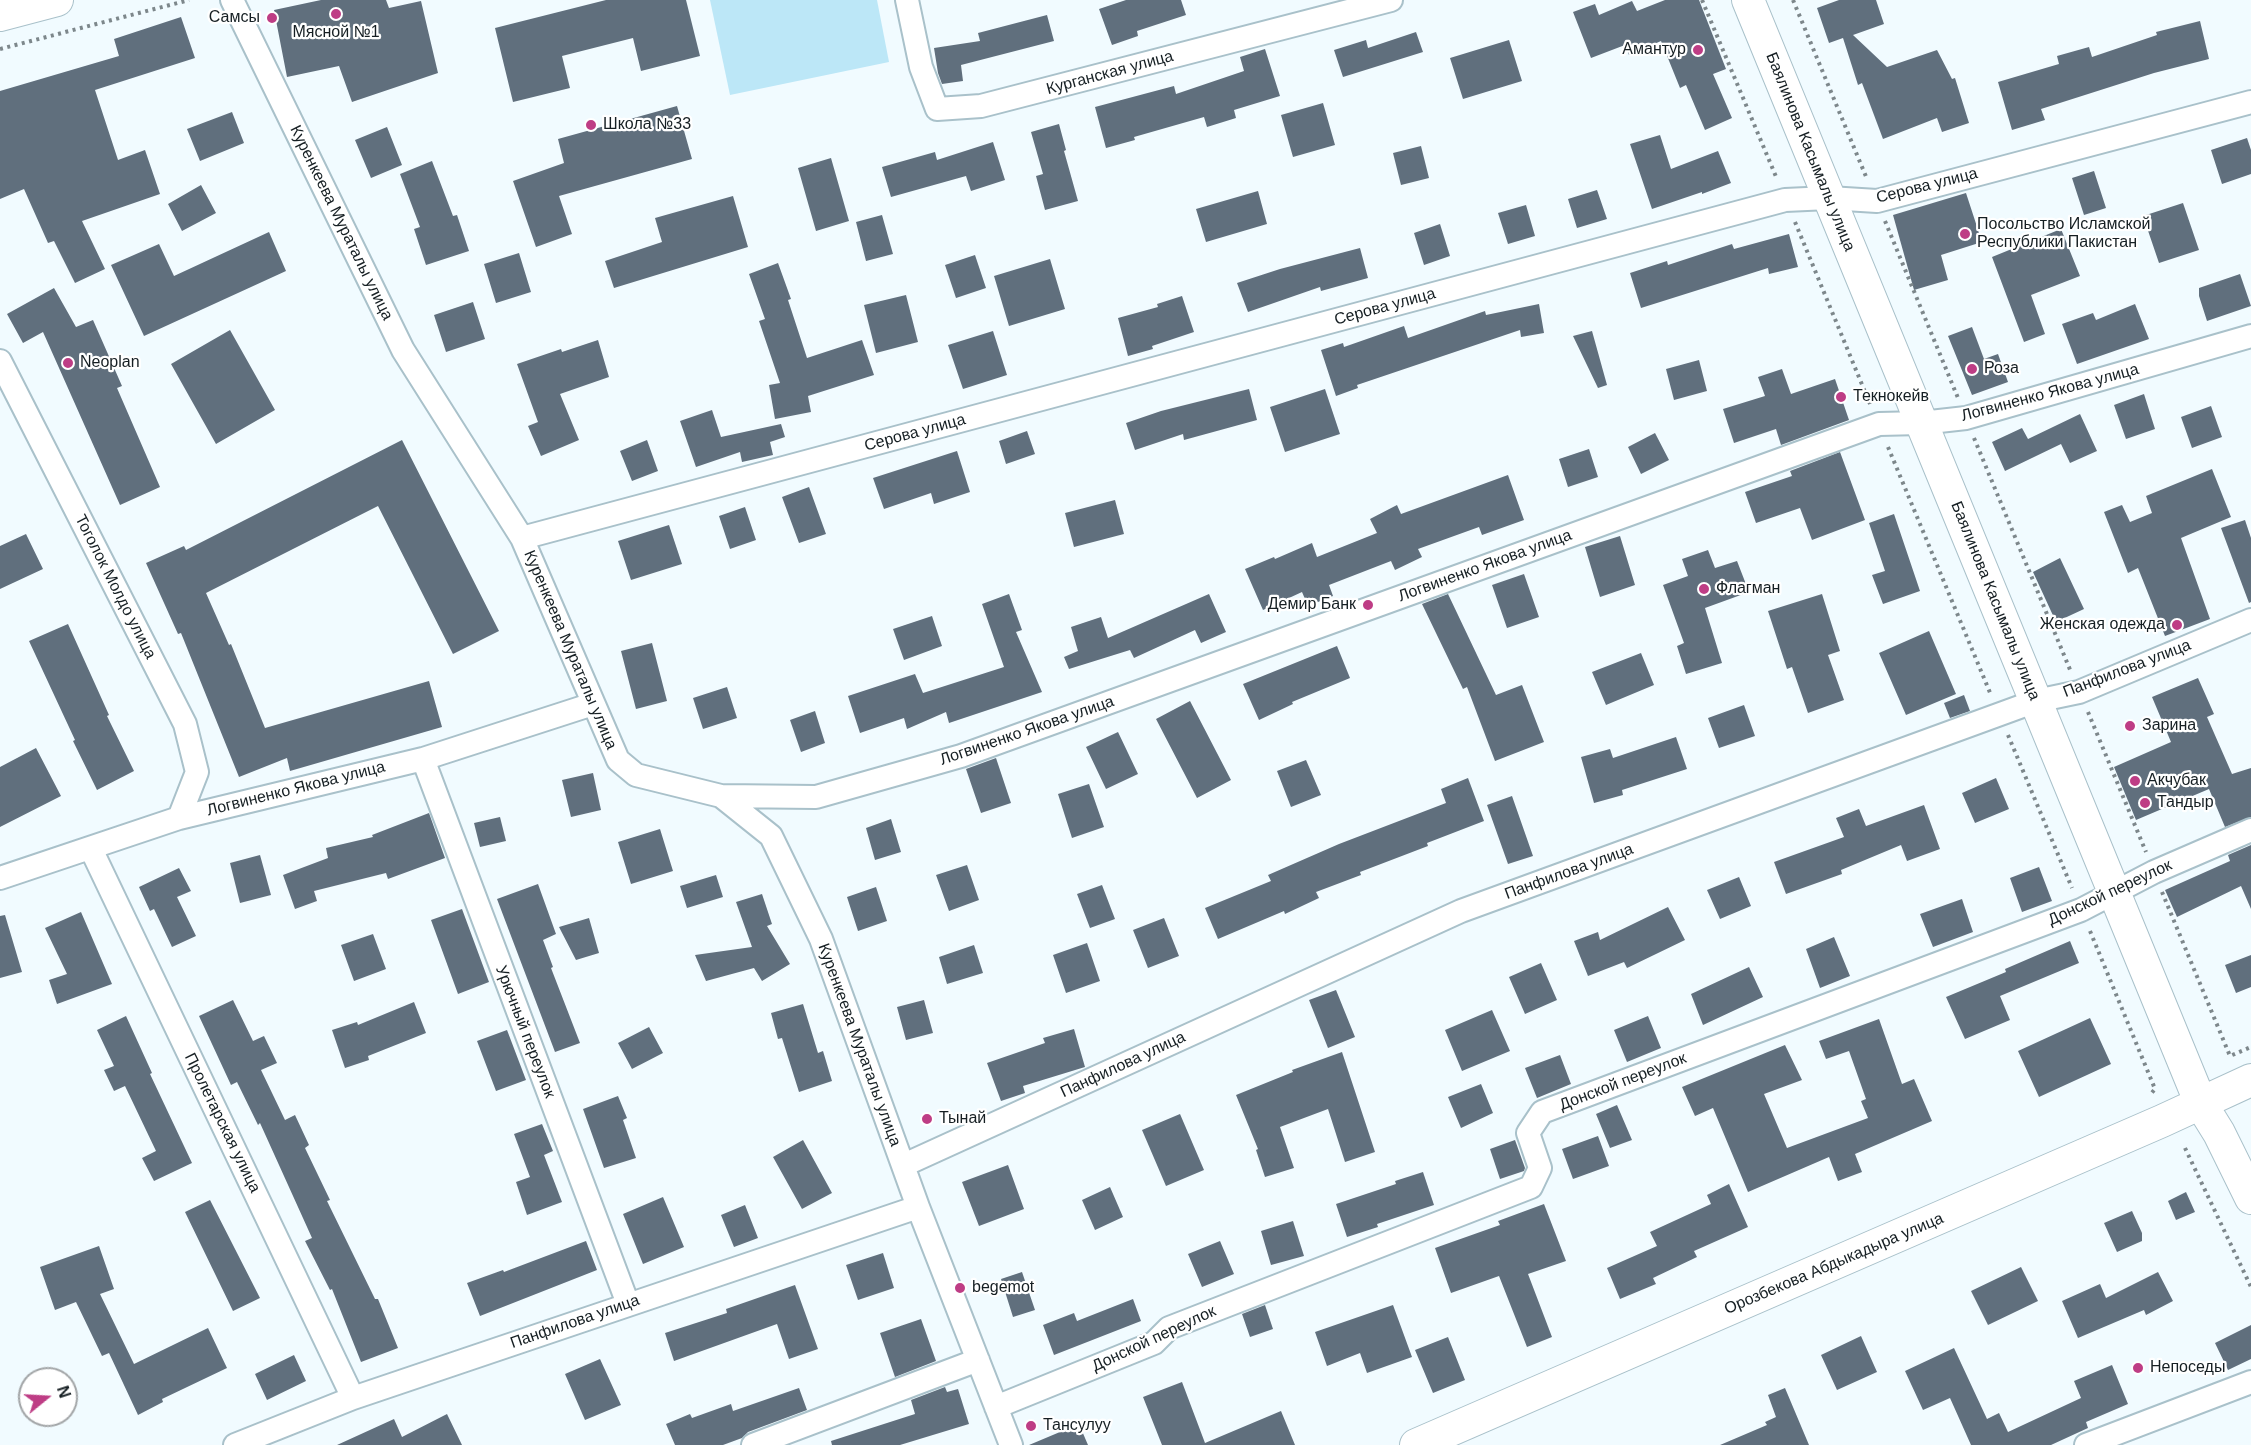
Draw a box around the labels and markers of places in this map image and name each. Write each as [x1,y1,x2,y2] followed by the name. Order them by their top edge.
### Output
[329,7,343,21] marker: Мясной №1
[209,8,260,28] place label: Самсы
[265,11,279,25] marker: Самсы
[292,23,380,43] place label: Мясной №1
[1622,40,1686,60] place label: Амантур
[1691,43,1705,57] marker: Амантур
[603,115,691,135] place label: Школа №33
[584,118,598,132] marker: Школа №33
[1977,215,2151,253] place label: Посольство Исламской Республики Пакистан
[1958,227,1972,241] marker: Посольство Исламской Республики Пакистан
[80,353,140,373] place label: Neoplan
[61,356,75,370] marker: Neoplan
[1984,359,2019,379] place label: Роза
[1965,362,1979,376] marker: Роза
[1853,387,1929,407] place label: Текнокейв
[1834,390,1848,404] marker: Текнокейв
[1716,579,1780,599] place label: Флагман
[1697,582,1711,596] marker: Флагман
[1268,595,1356,615] place label: Демир Банк
[1361,598,1375,612] marker: Демир Банк
[2040,615,2165,635] place label: Женская одежда
[2170,618,2184,632] marker: Женская одежда
[2142,716,2196,736] place label: Зарина
[2123,719,2137,733] marker: Зарина
[2147,771,2206,791] place label: Акчубак
[2128,774,2142,788] marker: Акчубак
[2157,793,2214,813] place label: Тандыр
[2138,796,2152,810] marker: Тандыр
[939,1109,986,1129] place label: Тынай
[920,1112,934,1126] marker: Тынай
[972,1278,1034,1298] place label: begemot
[953,1281,967,1295] marker: begemot
[2150,1358,2225,1378] place label: Непоседы
[2131,1361,2145,1375] marker: Непоседы
[1043,1416,1111,1436] place label: Тансулуу
[1024,1419,1038,1433] marker: Тансулуу

